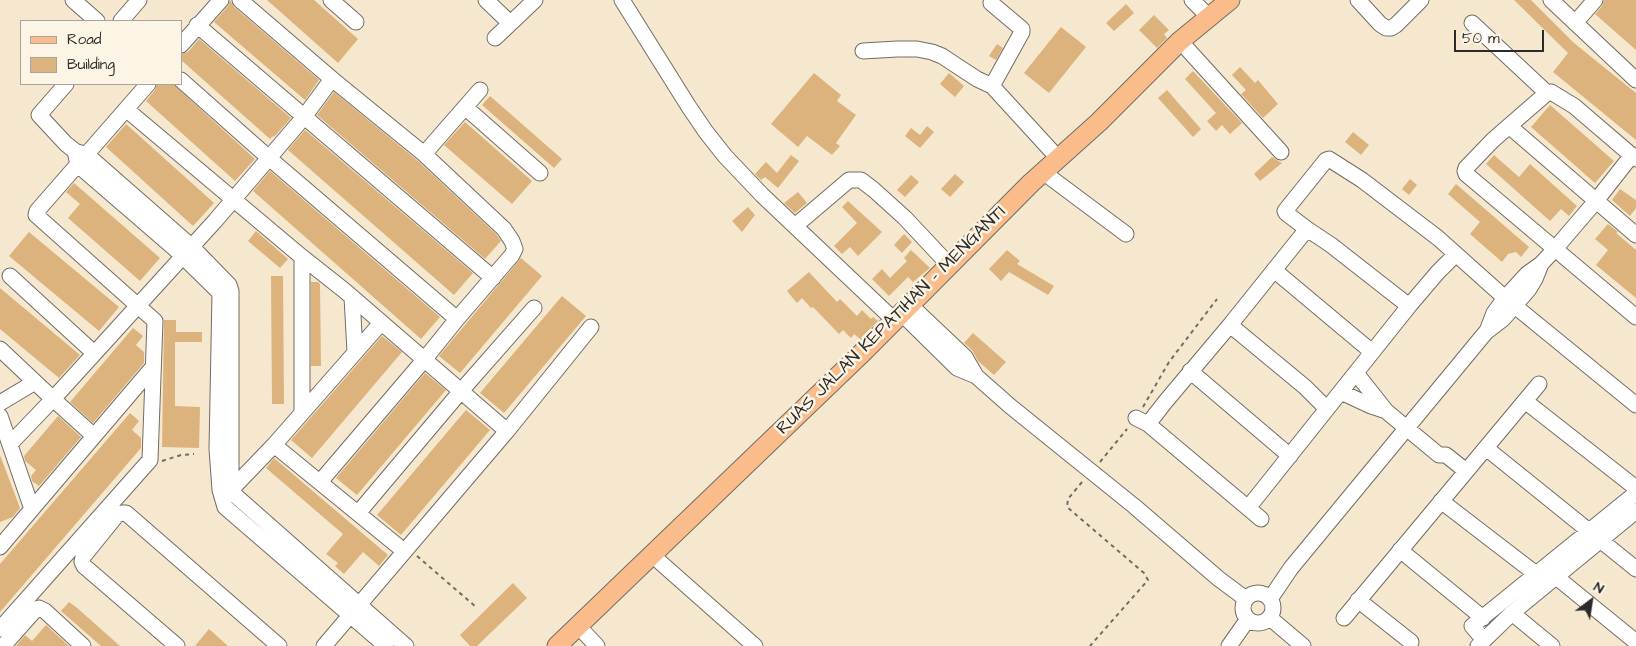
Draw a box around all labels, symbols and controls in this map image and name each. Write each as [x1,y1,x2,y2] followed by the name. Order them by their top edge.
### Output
[20,20,182,85] legend
[1456,20,1546,52] scale bar
[1462,28,1500,49] text: 50 m
[67,29,101,50] text: Road
[67,54,115,75] text: Building
[773,202,1011,440] street label: RUAS JALAN KEPATIHAN - MENGANTI
[1566,576,1616,626] north arrow
[1590,577,1608,599] text: N

